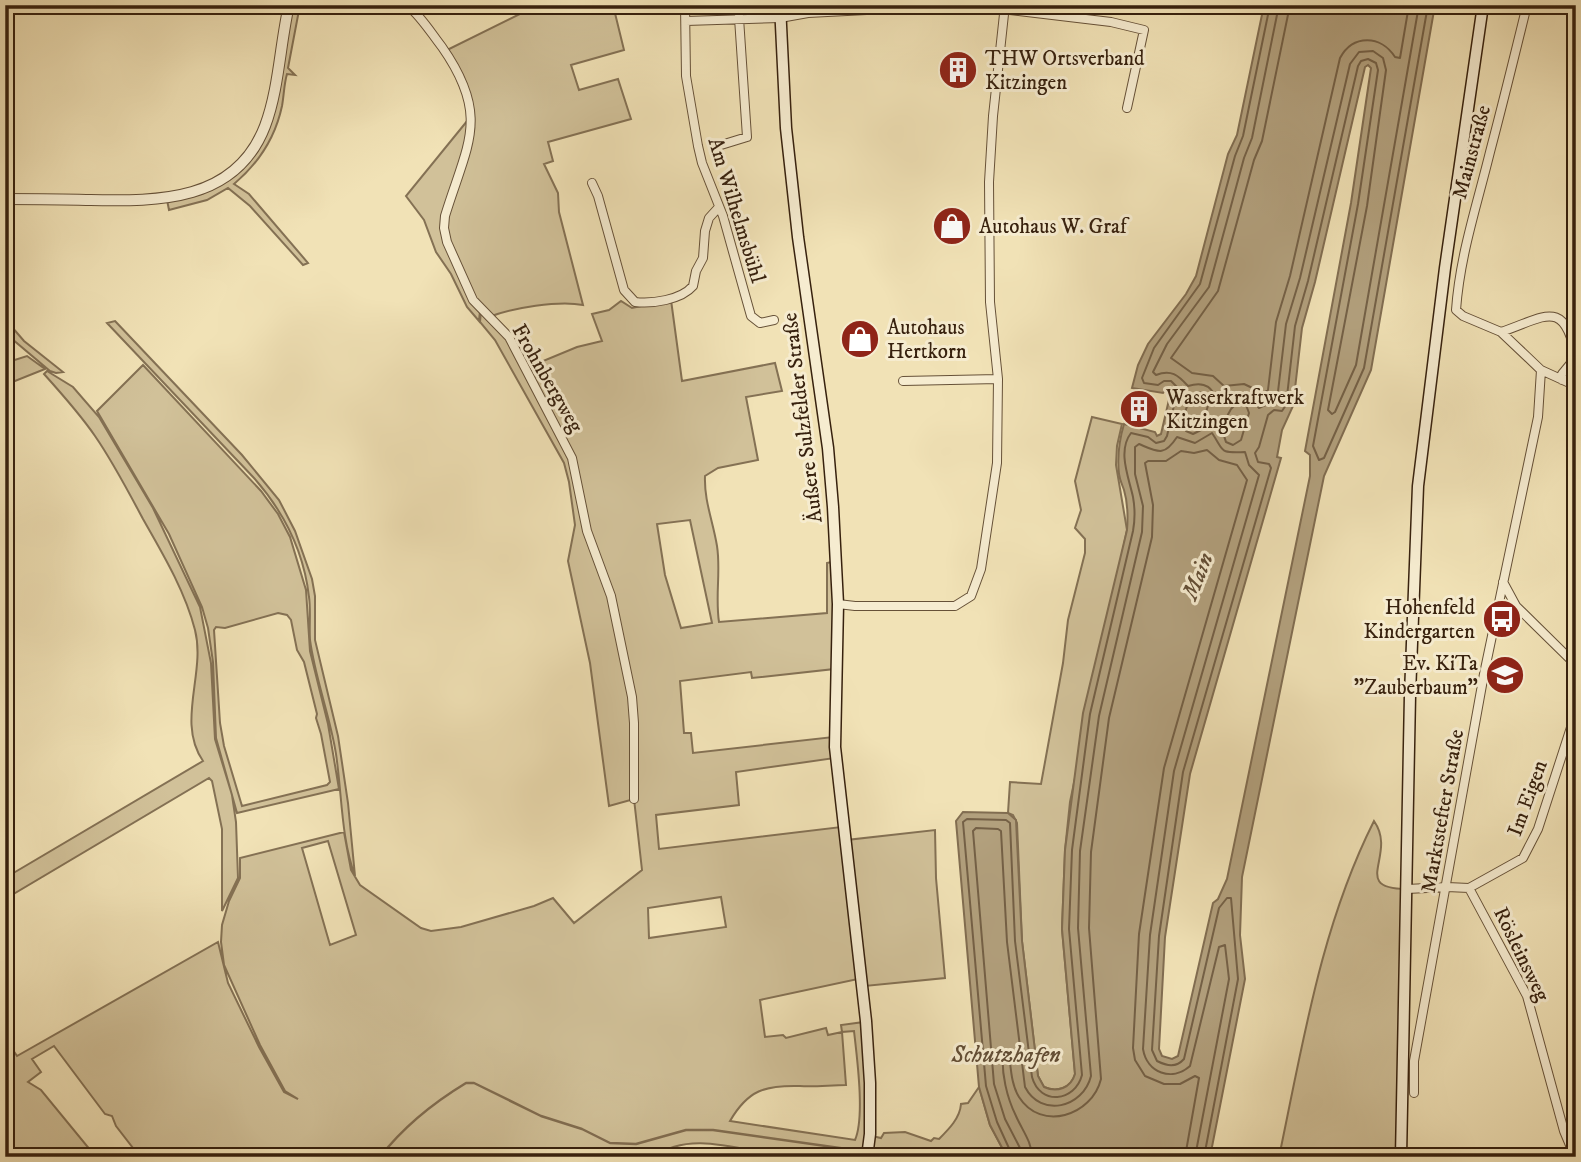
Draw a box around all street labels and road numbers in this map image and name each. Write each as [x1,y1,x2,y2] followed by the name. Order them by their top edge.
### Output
[1447,102,1497,202] street label: Mainstraße
[702,134,771,287] street label: Am Wilhelmsbühl
[776,311,829,525] street label: Äußere Sulzfelder Straße
[506,320,589,438] street label: Frohnbergweg
[1416,727,1470,895] street label: Marktstefter Straße
[1502,757,1554,840] street label: Im Eigen
[1487,903,1555,1007] street label: Rösleinsweg

